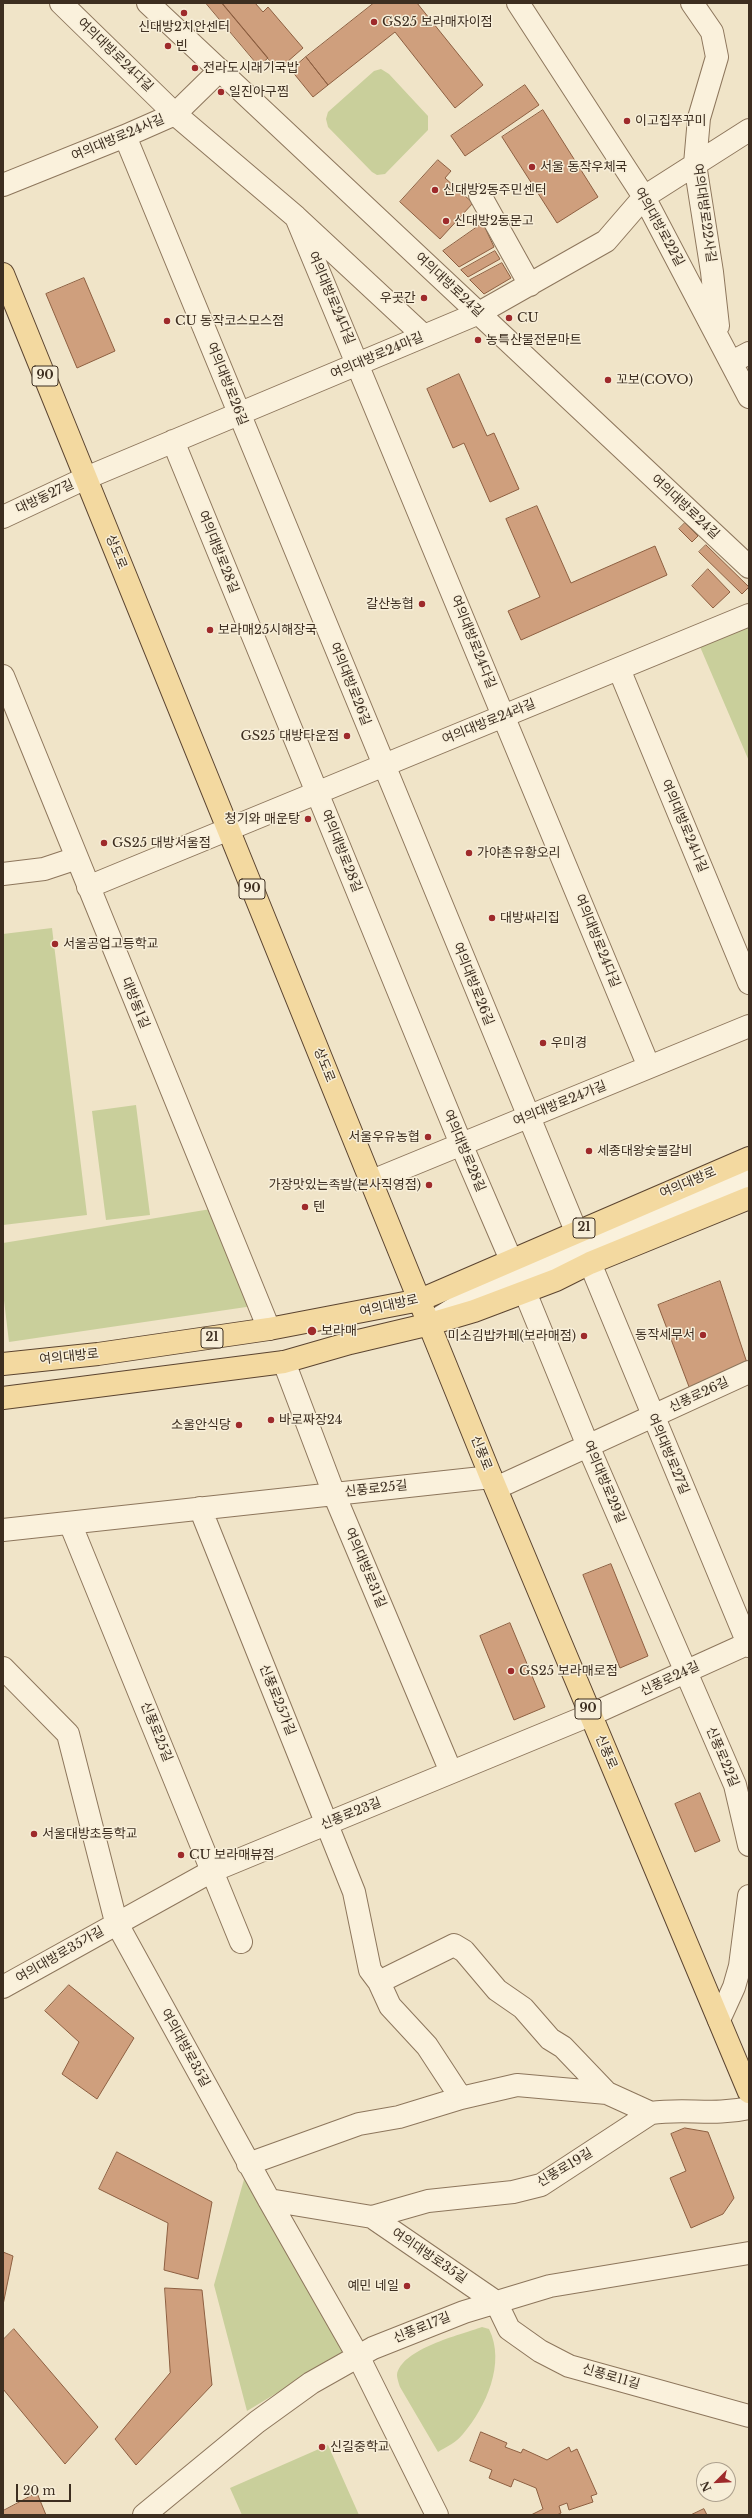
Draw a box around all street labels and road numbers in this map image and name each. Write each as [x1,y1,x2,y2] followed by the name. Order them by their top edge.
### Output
[74,15,156,95] street label: 여의대방로24다길
[69,111,167,165] street label: 여의대방로24사길
[689,163,719,263] street label: 여의대방로22사길
[631,185,687,269] street label: 여의대방로22길
[304,249,358,347] street label: 여의대방로24다길
[412,250,486,320] street label: 여의대방로24길
[328,329,426,383] street label: 여의대방로24마길
[203,340,251,428] street label: 여의대방로26길
[32,366,58,386] road number: 90
[648,472,722,542] street label: 여의대방로24길
[13,477,77,517] street label: 대방동27길
[194,508,242,596] street label: 여의대방로28길
[102,532,130,572] street label: 상도로
[447,593,499,691] street label: 여의대방로24다길
[326,640,374,728] street label: 여의대방로26길
[440,696,538,748] street label: 여의대방로24라길
[657,777,711,875] street label: 여의대방로24나길
[317,807,365,895] street label: 여의대방로28길
[239,879,265,899] road number: 90
[571,892,623,990] street label: 여의대방로24다길
[449,940,497,1028] street label: 여의대방로26길
[118,975,152,1031] street label: 대방동1길
[310,1045,338,1085] street label: 상도로
[511,1078,609,1130] street label: 여의대방로24가길
[440,1108,488,1194] street label: 여의대방로28길
[657,1164,719,1202] street label: 여의대방로
[573,1218,595,1238] road number: 21
[358,1292,420,1320] street label: 여의대방로
[201,1328,223,1348] road number: 21
[38,1346,100,1368] street label: 여의대방로
[667,1374,731,1416] street label: 신풍로26길
[644,1411,692,1497] street label: 여의대방로27길
[467,1433,495,1473] street label: 신풍로
[580,1438,628,1526] street label: 여의대방로29길
[344,1478,408,1500] street label: 신풍로25길
[341,1526,389,1610] street label: 여의대방로31길
[638,1659,702,1699] street label: 신풍로24길
[256,1662,298,1738] street label: 신풍로25가길
[575,1699,601,1719] road number: 90
[137,1700,175,1764] street label: 신풍로25길
[702,1725,742,1789] street label: 신풍로22길
[592,1732,620,1772] street label: 신풍로
[318,1795,384,1833] street label: 신풍로23길
[13,1923,107,1987] street label: 여의대방로35가길
[157,2006,213,2090] street label: 여의대방로35길
[534,2145,596,2191] street label: 신풍로19길
[389,2225,469,2287] street label: 여의대방로35길
[391,2309,453,2347] street label: 신풍로17길
[580,2361,642,2393] street label: 신풍로11길

